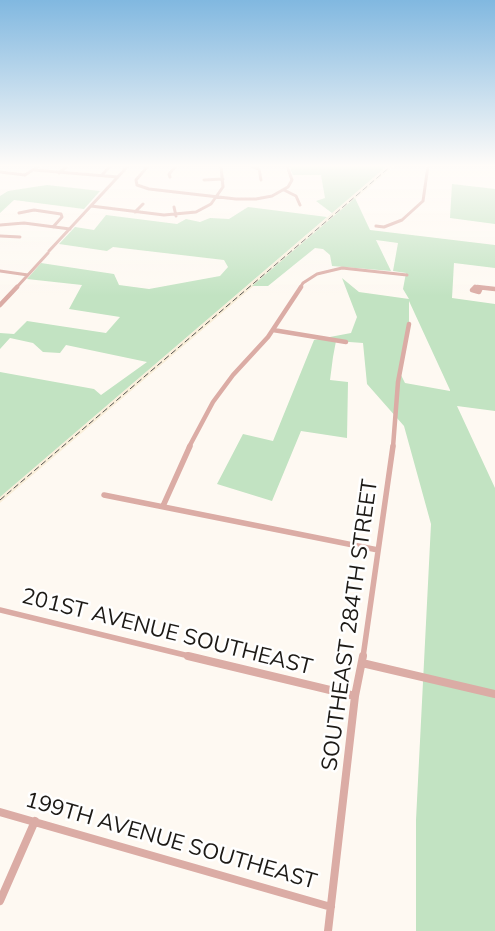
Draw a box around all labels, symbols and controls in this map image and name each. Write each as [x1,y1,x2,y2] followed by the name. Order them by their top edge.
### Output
[316,477,384,773] street label: SOUTHEAST 284TH STREET
[19,583,315,681] street label: 201ST AVENUE SOUTHEAST
[22,787,320,895] street label: 199TH AVENUE SOUTHEAST

